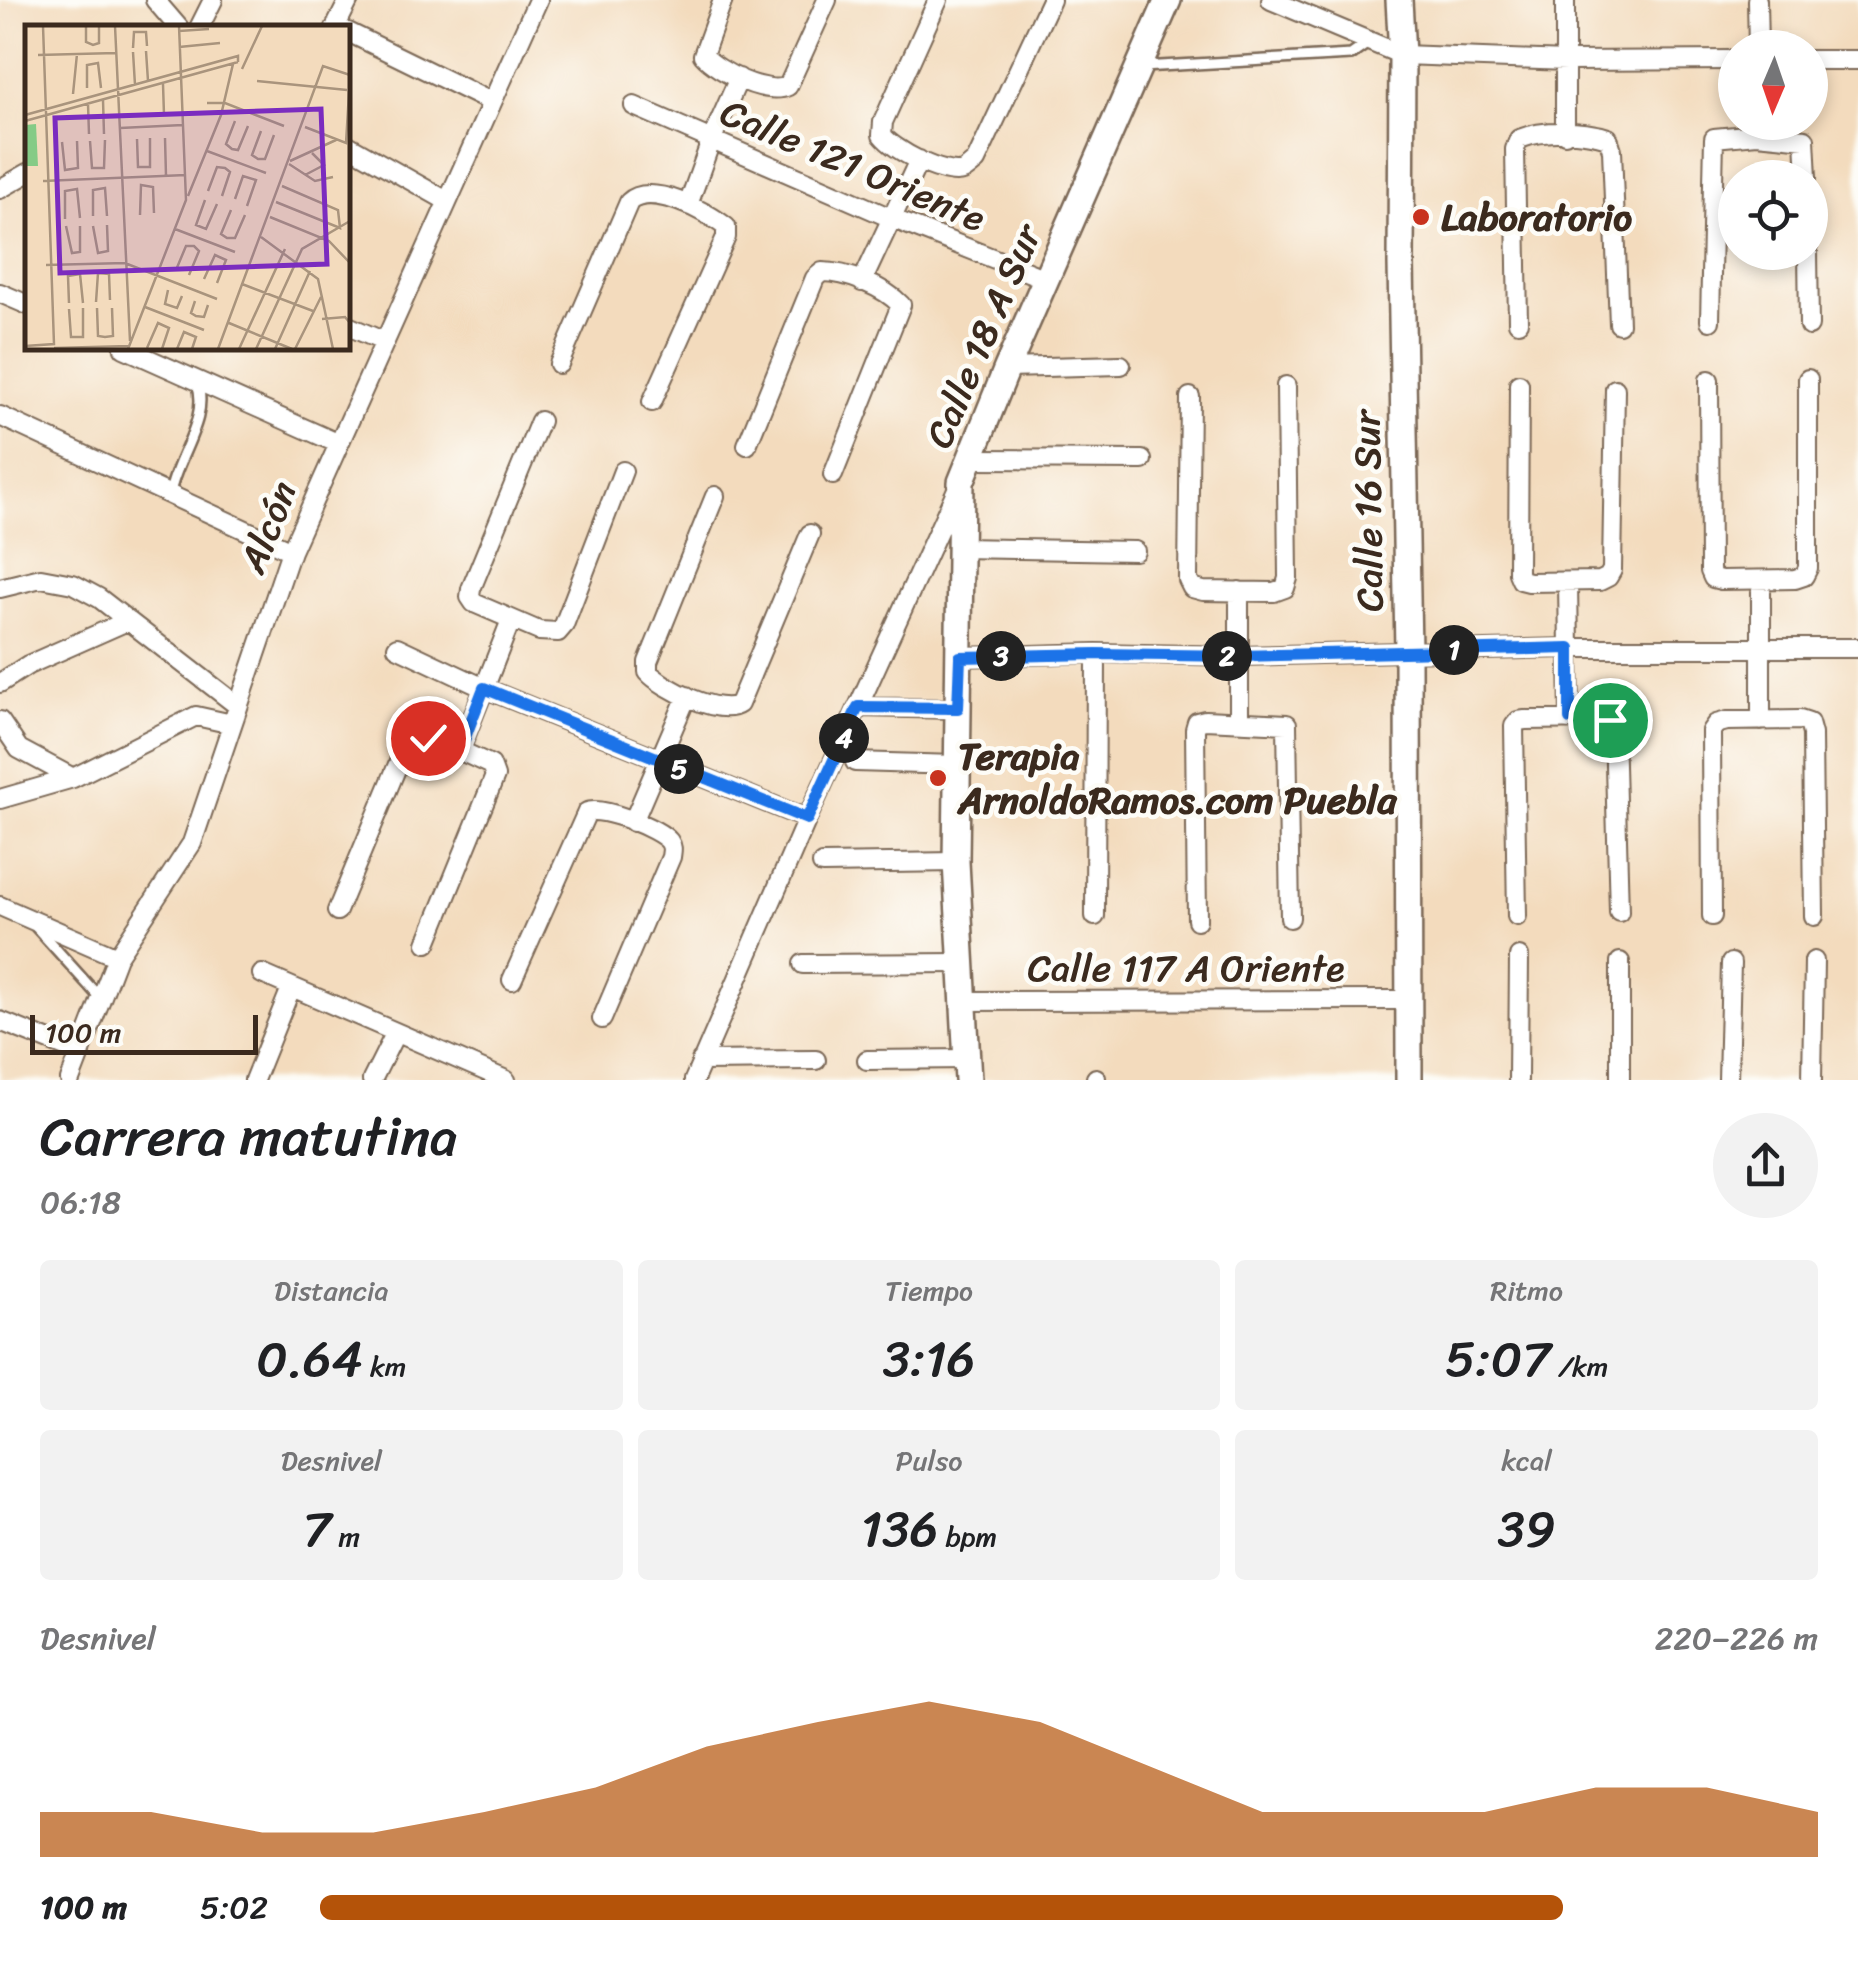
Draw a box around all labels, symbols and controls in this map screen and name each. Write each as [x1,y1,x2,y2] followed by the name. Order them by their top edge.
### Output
[25,25,350,350] inset map
[1718,30,1828,140] north arrow
[1718,30,1828,270] map controls
[710,79,996,252] street label: Calle 121 Oriente
[1718,160,1828,270] button: locate
[1441,184,1632,251] place label: Laboratorio
[1410,206,1432,228] marker: Laboratorio
[906,212,1062,459] street label: Calle 18 A Sur
[1333,407,1404,612] street label: Calle 16 Sur
[219,471,317,585] street label: Alcón
[1429,625,1479,675] pin: 1
[1448,625,1460,674] text: 1
[976,631,1026,681] pin: 3
[993,631,1009,680] text: 3
[1202,631,1252,681] pin: 2
[1219,631,1235,680] text: 2
[1568,678,1653,763] pin
[1583,693,1638,748] icon: arrive
[386,696,471,781] pin
[401,711,456,766] icon: check
[819,713,869,763] pin: 4
[835,713,853,762] text: 4
[956,723,1398,834] place label: Terapia ArnoldoRamos.com Puebla
[654,744,704,794] pin: 5
[670,744,688,793] text: 5
[927,767,949,789] marker: Terapia ArnoldoRamos.com Puebla
[1027,935,1345,1002] street label: Calle 117 A Oriente
[45,1008,121,1057] text: 100 m
[30,1010,258,1054] scale bar
[40,1088,458,1185] text: Carrera matutina
[1713,1113,1818,1218] button: share
[40,1174,121,1231] text: 06:18
[274,1266,389,1315] text: Distancia
[885,1266,973,1315] text: Tiempo
[1490,1266,1563,1315] text: Ritmo
[256,1315,363,1404] text: 0.64
[883,1315,975,1404] text: 3:16
[1445,1315,1551,1404] text: 5:07
[363,1342,406,1391] text: km
[1551,1342,1608,1391] text: /km
[281,1436,382,1485] text: Desnivel
[895,1436,963,1485] text: Pulso
[1501,1436,1552,1485] text: kcal
[303,1485,331,1574] text: 7
[861,1485,938,1574] text: 136
[1498,1485,1556,1574] text: 39
[331,1512,360,1561] text: m
[938,1512,997,1561] text: bpm
[40,1610,156,1667] text: Desnivel
[1655,1610,1818,1667] text: 220–226 m
[40,1879,127,1936] text: 100 m
[200,1879,268,1936] text: 5:02

